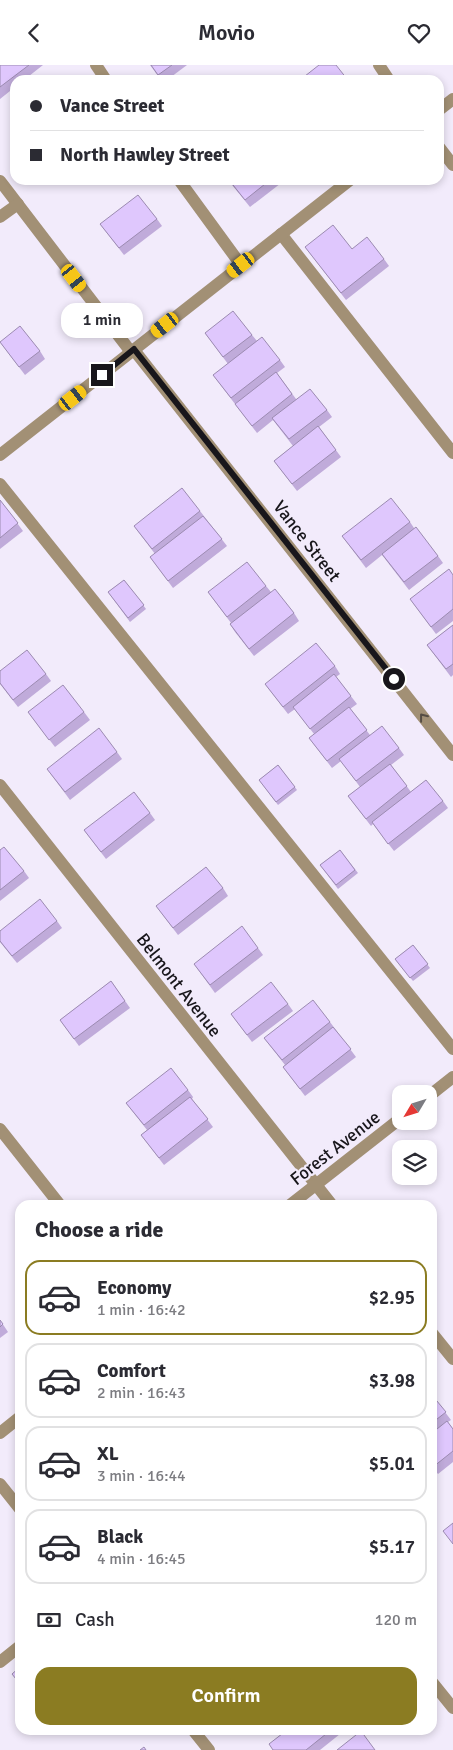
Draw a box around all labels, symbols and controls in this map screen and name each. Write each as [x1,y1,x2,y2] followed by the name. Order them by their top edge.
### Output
[20,19,48,47] icon: back
[198,19,255,46] text: Movio
[405,19,433,47] icon: heart
[60,94,164,118] text: Vance Street
[60,143,230,167] text: North Hawley Street
[224,250,257,280] car
[58,262,89,294] car
[61,303,143,337] callout: 1 min
[83,310,121,330] text: 1 min
[148,310,181,340] car
[91,364,113,386] route end
[56,383,89,413] car
[269,496,345,586] street label: Vance Street
[383,668,405,690] route start
[419,713,428,722] one-way arrow
[132,929,226,1041] street label: Belmont Avenue
[392,1085,438,1130] north arrow
[392,1085,437,1185] map controls
[286,1106,384,1190] street label: Forest Avenue
[392,1140,437,1185] button: layers
[35,1216,163,1243] text: Choose a ride
[37,1275,82,1320] icon: car
[97,1276,171,1300] text: Economy
[369,1286,415,1310] text: $2.95
[97,1300,186,1320] text: 1 min · 16:42
[37,1358,82,1403] icon: car
[97,1359,166,1383] text: Comfort
[369,1369,415,1393] text: $3.98
[97,1383,186,1403] text: 2 min · 16:43
[37,1441,82,1486] icon: car
[97,1442,119,1466] text: XL
[369,1452,415,1476] text: $5.01
[97,1466,186,1486] text: 3 min · 16:44
[37,1524,82,1569] icon: car
[97,1525,143,1549] text: Black
[369,1535,415,1559] text: $5.17
[97,1549,186,1569] text: 4 min · 16:45
[35,1606,63,1634] icon: cash
[75,1608,115,1632] text: Cash
[375,1610,417,1630] text: 120 m
[35,1667,417,1725] button: Confirm

